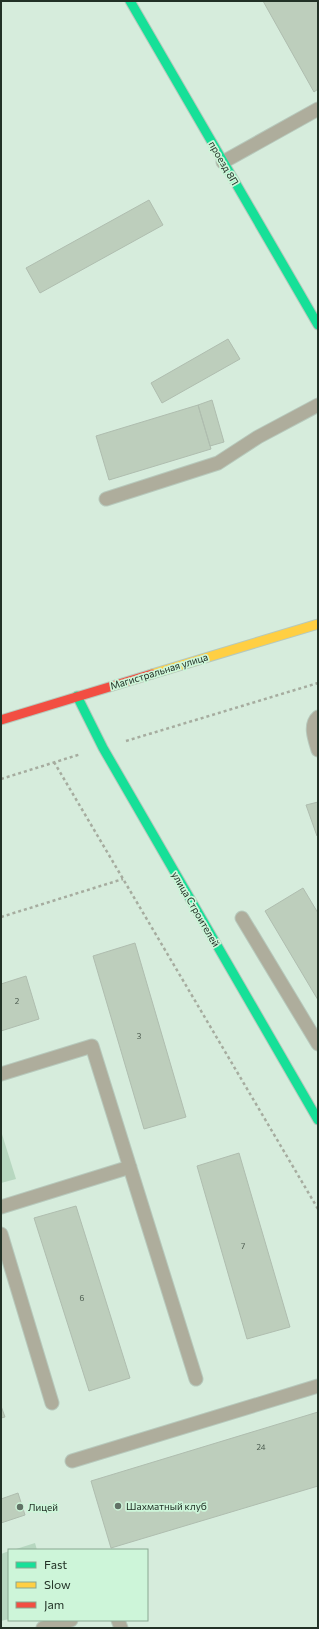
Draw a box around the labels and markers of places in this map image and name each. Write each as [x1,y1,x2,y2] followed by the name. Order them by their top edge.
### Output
[126,1500,207,1512] place label: Шахматный клуб
[28,1501,58,1513] place label: Лицей
[113,1501,123,1511] marker: Шахматный клуб
[15,1502,25,1512] marker: Лицей

